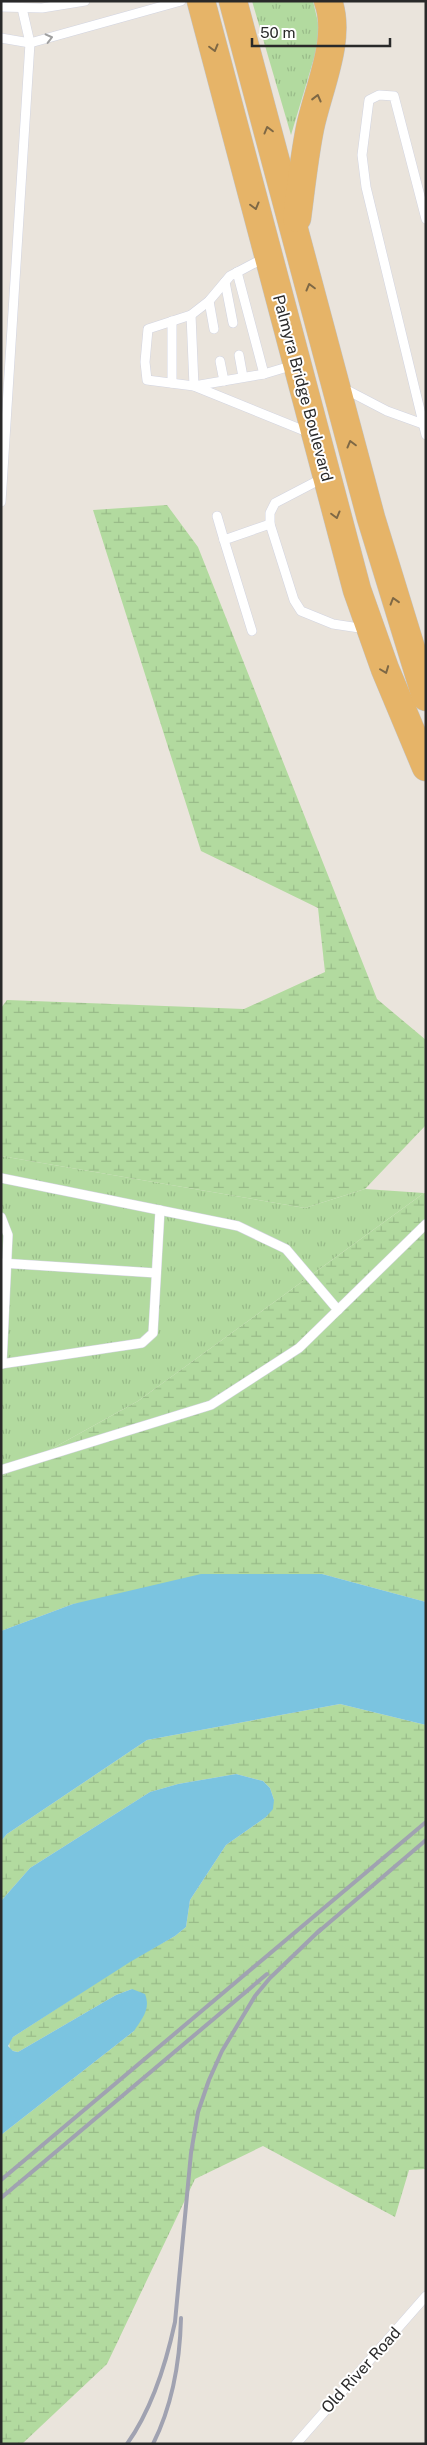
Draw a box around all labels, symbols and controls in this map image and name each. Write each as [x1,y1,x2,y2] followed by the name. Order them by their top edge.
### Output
[252,15,390,47] scale bar
[260,24,295,41] text: 50 m
[45,33,54,44] one-way arrow
[208,44,218,52] one-way arrow
[311,94,322,103] one-way arrow
[263,126,274,135] one-way arrow
[249,201,260,210] one-way arrow
[305,284,315,292] one-way arrow
[269,293,337,483] street label: Palmyra Bridge Boulevard
[346,440,357,449] one-way arrow
[330,511,341,520] one-way arrow
[390,597,400,605] one-way arrow
[379,665,389,674] one-way arrow
[317,2323,405,2417] street label: Old River Road

